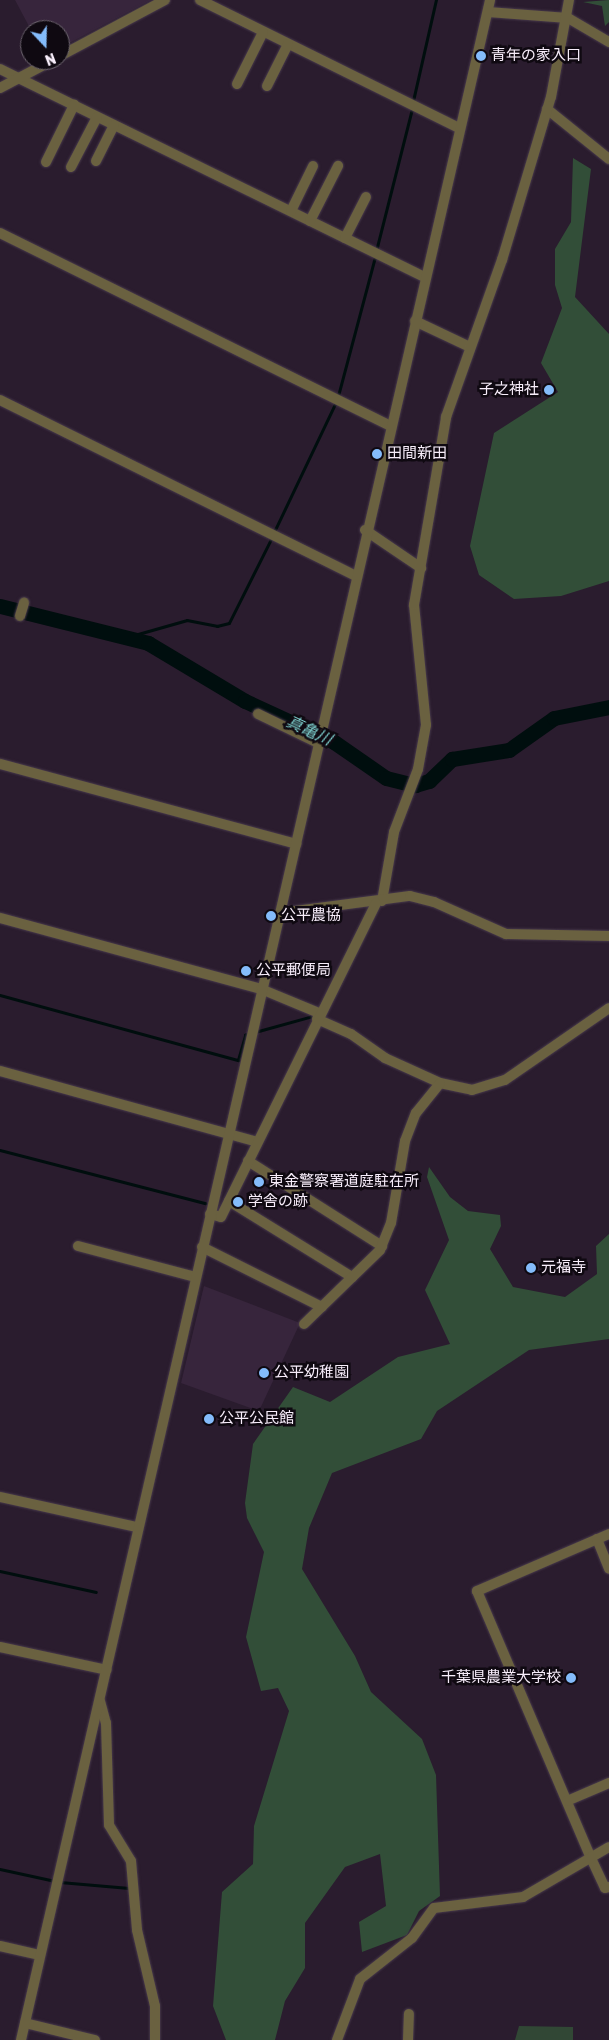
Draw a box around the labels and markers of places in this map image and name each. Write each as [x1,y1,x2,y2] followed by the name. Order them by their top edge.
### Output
[491,47,581,65] place label: 青年の家入口
[475,50,487,62] marker: 青年の家入口
[479,381,539,399] place label: 子之神社
[543,384,555,396] marker: 子之神社
[387,445,447,463] place label: 田間新田
[371,448,383,460] marker: 田間新田
[281,907,341,925] place label: 公平農協
[265,910,277,922] marker: 公平農協
[256,962,331,980] place label: 公平郵便局
[240,965,252,977] marker: 公平郵便局
[269,1173,419,1191] place label: 東金警察署道庭駐在所
[253,1176,265,1188] marker: 東金警察署道庭駐在所
[248,1193,308,1211] place label: 学舎の跡
[232,1196,244,1208] marker: 学舎の跡
[541,1259,586,1277] place label: 元福寺
[525,1262,537,1274] marker: 元福寺
[274,1364,349,1382] place label: 公平幼稚園
[258,1367,270,1379] marker: 公平幼稚園
[219,1410,294,1428] place label: 公平公民館
[203,1413,215,1425] marker: 公平公民館
[441,1669,561,1687] place label: 千葉県農業大学校
[565,1672,577,1684] marker: 千葉県農業大学校

